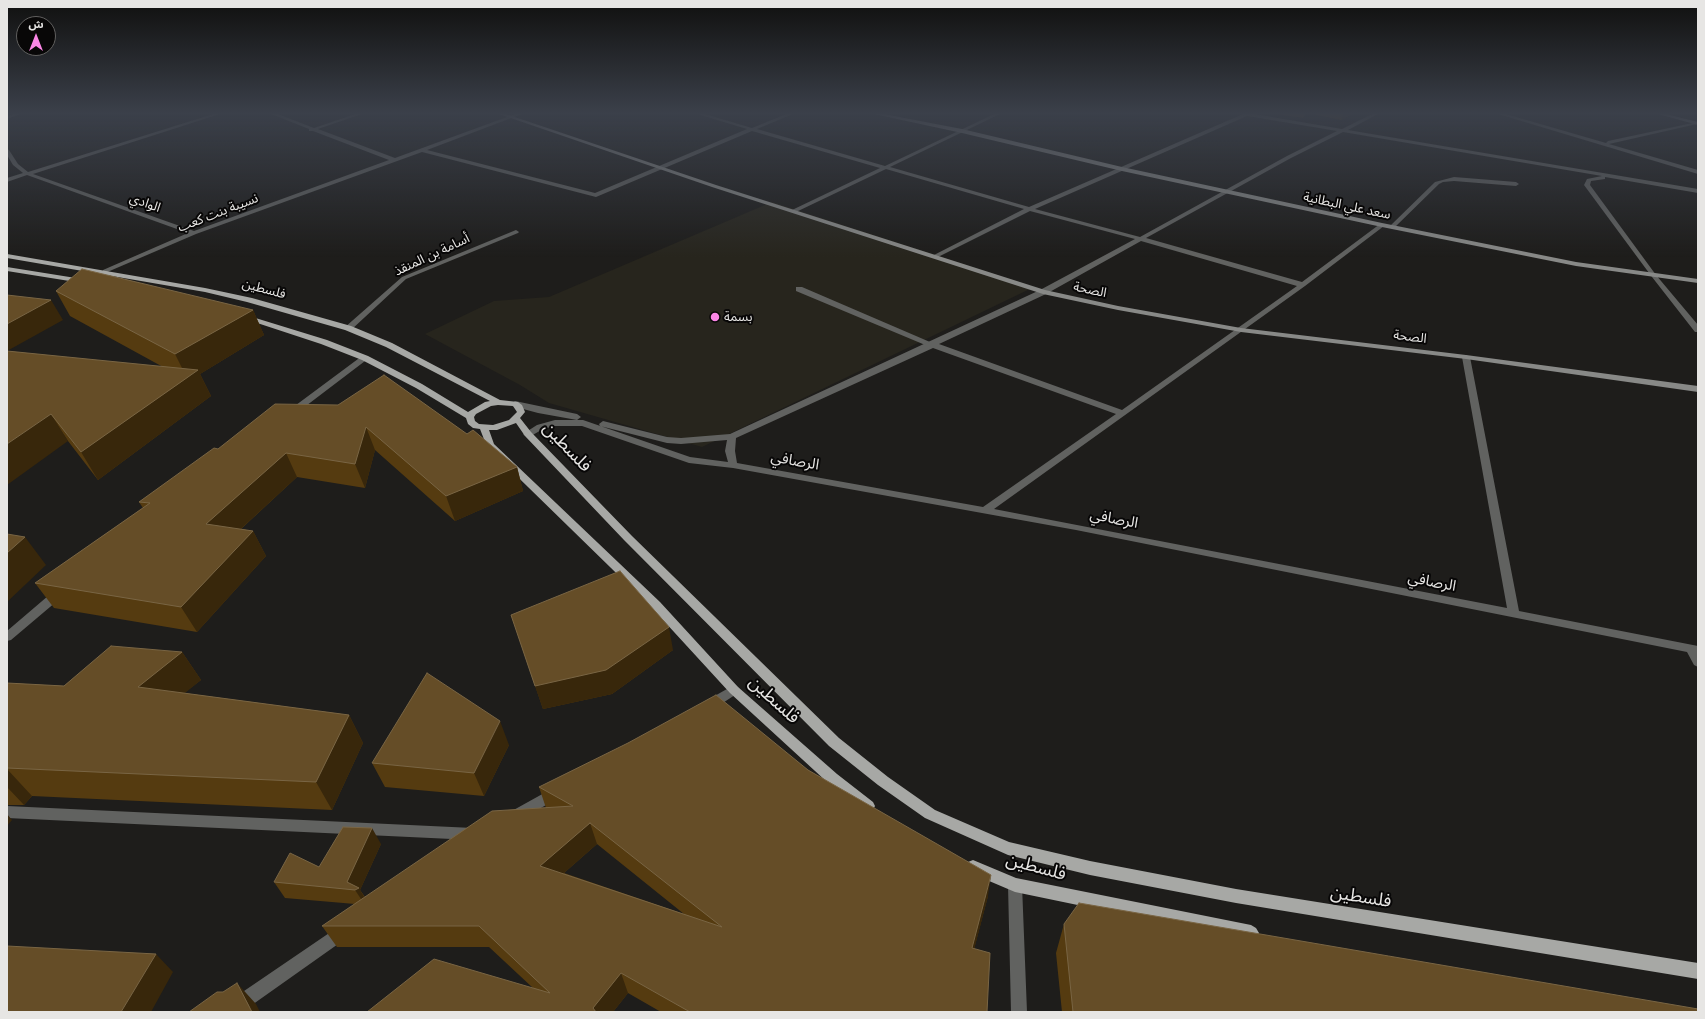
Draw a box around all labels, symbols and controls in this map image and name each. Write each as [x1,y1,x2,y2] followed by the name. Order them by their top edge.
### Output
[16,16,56,56] north arrow
[28,18,44,31] text: ش
[1302,189,1392,223] street label: سعد علي البطانية
[127,190,163,216] street label: الوادي
[175,190,261,236] street label: نسيبة بنت كعب
[392,231,472,279] street label: أسامة بن المنقذ
[241,276,287,302] street label: فلسطين
[1072,279,1108,301] street label: الصحة
[724,309,752,325] place label: بسمة
[709,311,721,323] marker: بسمة
[1392,327,1428,347] street label: الصحة
[538,417,596,477] street label: فلسطين
[769,448,821,474] street label: الرصافي
[1088,506,1140,532] street label: الرصافي
[1406,569,1458,595] street label: الرصافي
[744,671,804,729] street label: فلسطين
[1004,849,1068,885] street label: فلسطين
[1329,882,1393,912] street label: فلسطين

